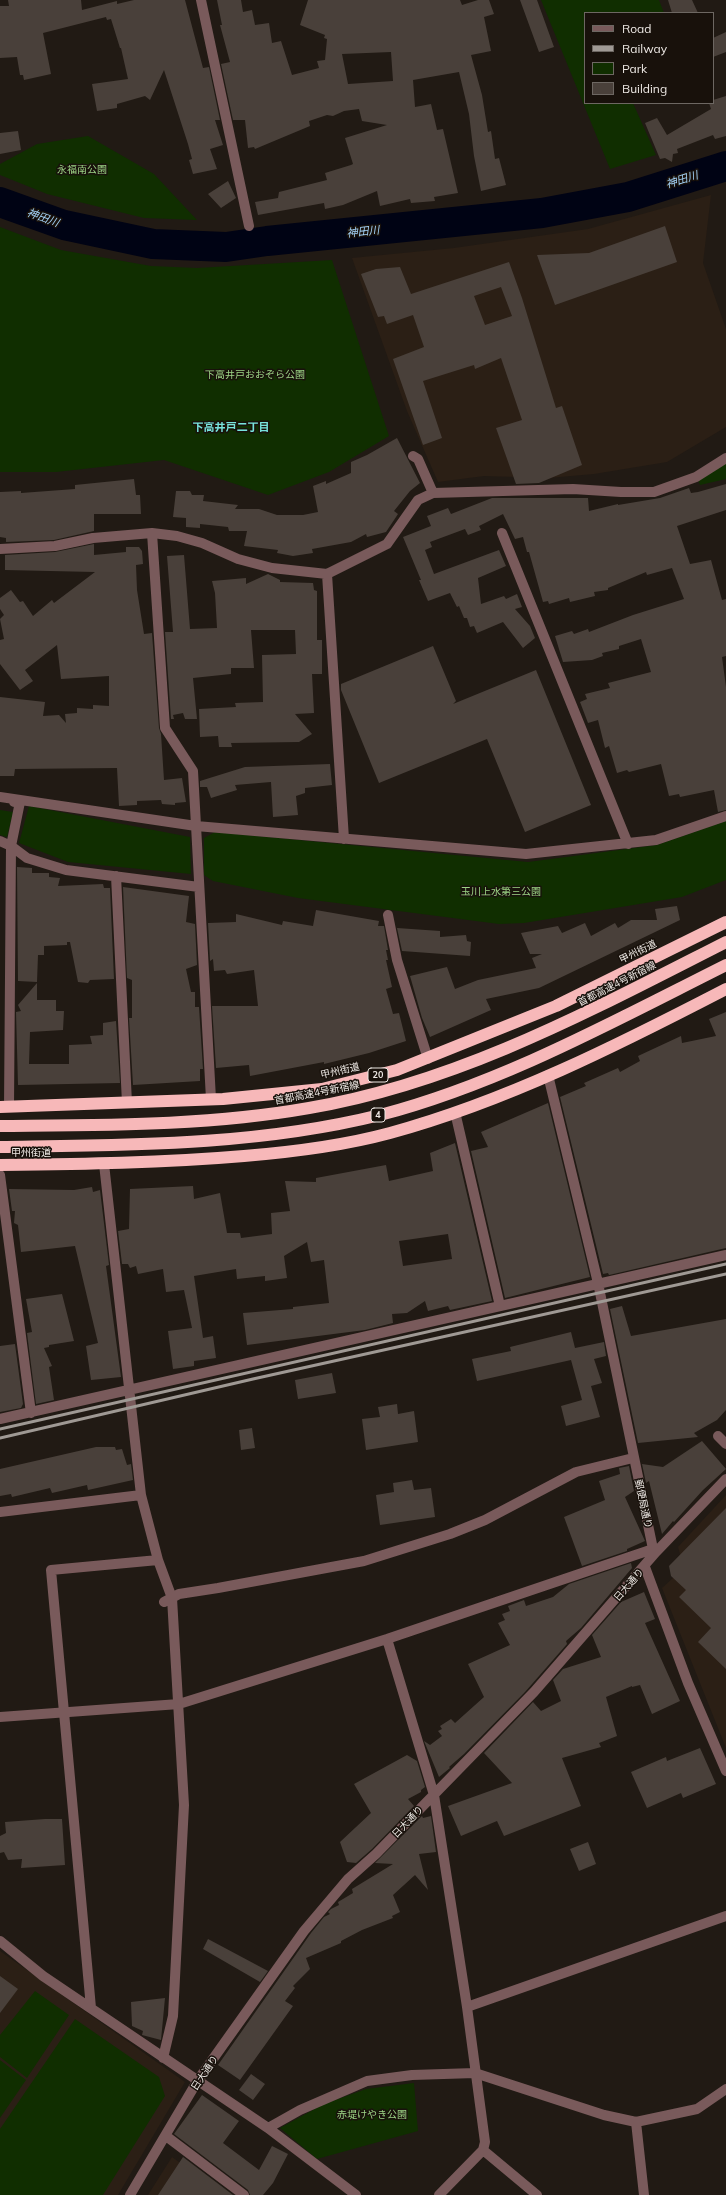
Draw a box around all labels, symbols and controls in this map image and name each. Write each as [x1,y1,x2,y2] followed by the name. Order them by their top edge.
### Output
[584,12,714,104] legend
[622,21,651,36] text: Road
[622,41,667,56] text: Railway
[622,61,647,76] text: Park
[622,81,667,96] text: Building
[57,164,107,176] park label: 永福南公園
[664,169,700,191] water label: 神田川
[25,206,61,230] water label: 神田川
[346,224,380,240] water label: 神田川
[205,369,305,381] park label: 下高井戸おおぞら公園
[193,421,269,435] district label: 下高井戸二丁目
[461,886,541,898] park label: 玉川上水第三公園
[617,938,659,966] street label: 甲州街道
[576,959,658,1009] street label: 首都高速4号新宿線
[319,1061,361,1081] street label: 甲州街道
[368,1068,388,1082] road number: 20
[274,1079,360,1107] street label: 首都高速4号新宿線
[371,1108,385,1122] road number: 4
[11,1147,51,1159] street label: 甲州街道
[632,1478,654,1530] street label: 郵便局通り
[611,1566,647,1604] street label: 日大通り
[390,1803,426,1841] street label: 日大通り
[189,2053,221,2093] street label: 日大通り
[337,2109,407,2121] park label: 赤堤けやき公園

